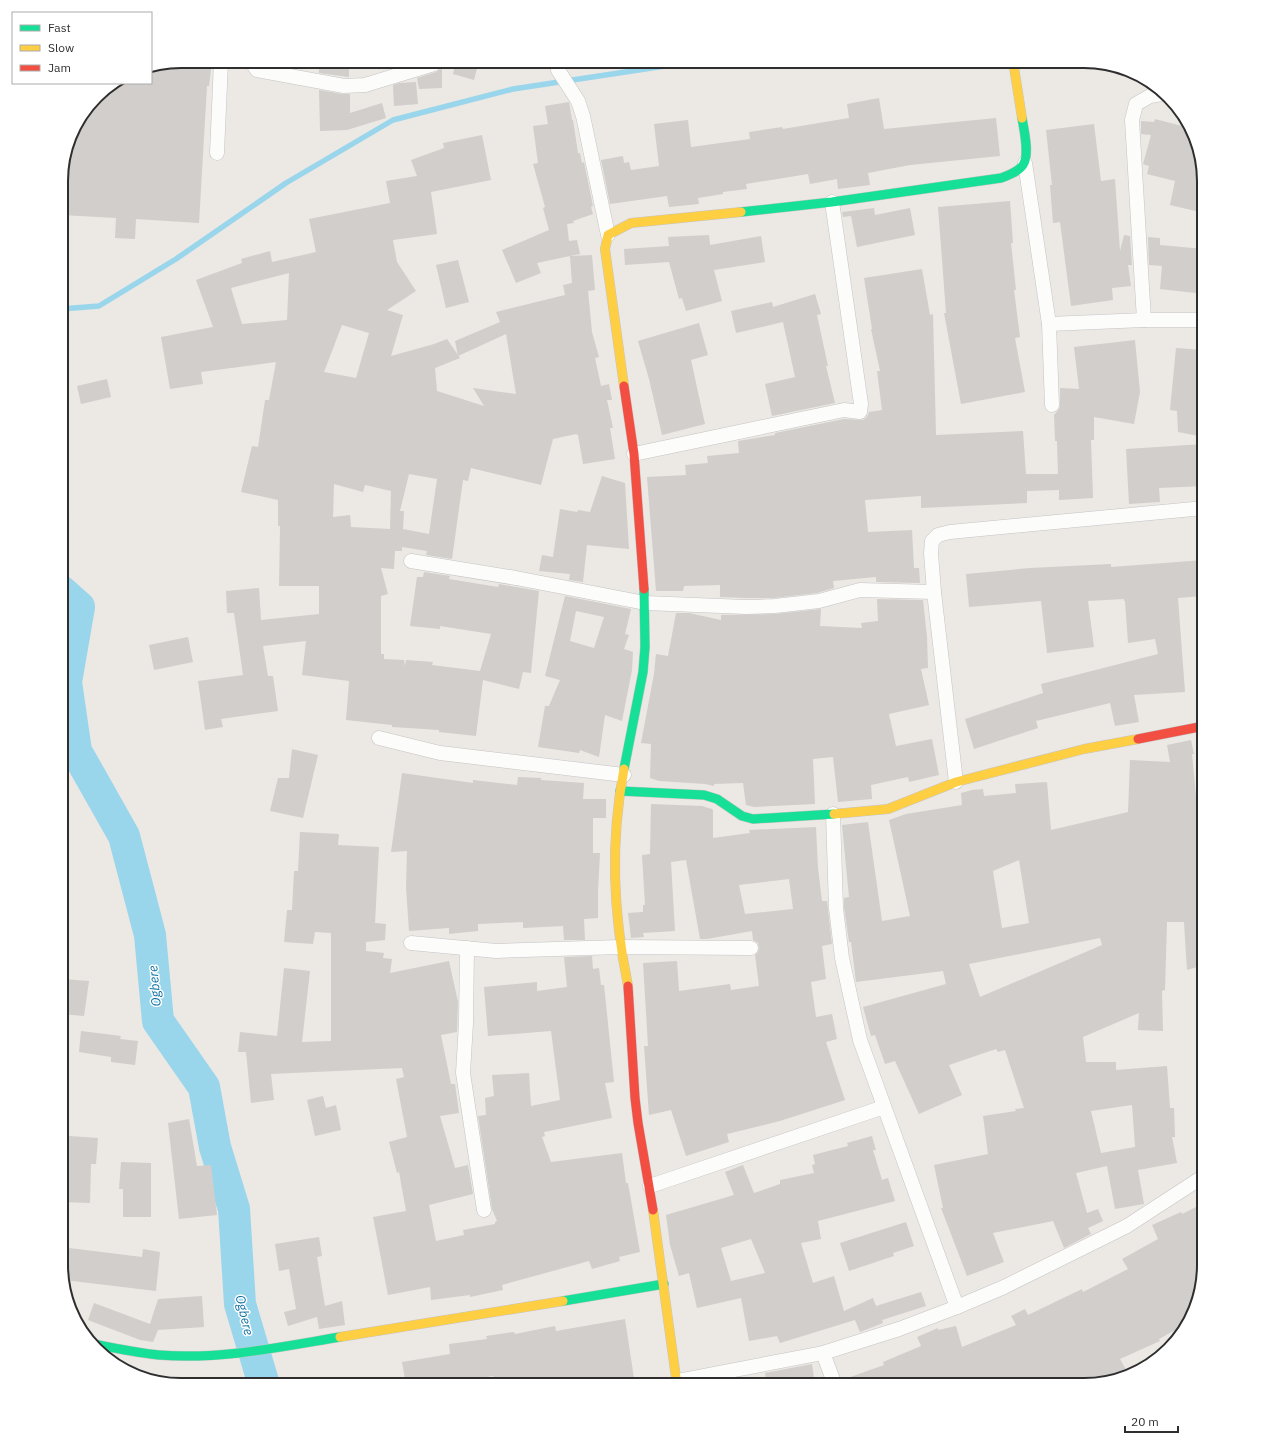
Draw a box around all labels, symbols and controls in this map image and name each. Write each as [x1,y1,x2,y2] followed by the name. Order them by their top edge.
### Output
[12,12,152,84] legend
[48,20,71,35] text: Fast
[48,40,74,55] text: Slow
[48,60,71,75] text: Jam
[144,965,165,1007] water label: Ogbere
[232,1293,257,1337] water label: Ogbere
[1125,1408,1178,1434] scale bar
[1131,1414,1159,1429] text: 20 m

